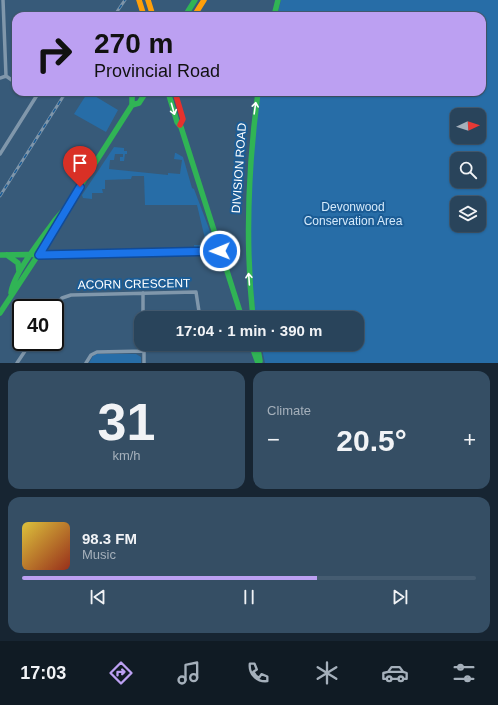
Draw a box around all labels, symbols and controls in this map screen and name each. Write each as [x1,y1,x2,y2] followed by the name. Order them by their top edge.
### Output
[28,28,80,80] icon: right
[94,28,173,59] text: 270 m
[94,61,220,81] text: Provincial Road
[170,102,177,115] one-way arrow
[251,102,259,115] one-way arrow
[450,108,486,144] north arrow
[450,108,486,232] map controls
[229,122,249,214] street label: DIVISION ROAD
[63,146,97,187] pin
[69,152,91,174] icon: arrive
[450,152,486,188] button: search
[450,196,486,232] button: layers
[304,200,403,228] park label: Devonwood Conservation Area
[199,230,241,272] position arrow
[246,273,253,286] one-way arrow
[78,276,191,292] street label: ACORN CRESCENT
[12,299,64,351] speed limit sign: 40
[176,322,322,339] text: 17:04 · 1 min · 390 m
[98,393,155,451] text: 31
[267,403,311,418] text: Climate
[336,424,407,457] text: 20.5°
[267,427,280,452] text: −
[463,427,476,452] text: +
[112,448,141,463] text: km/h
[82,530,137,547] text: 98.3 FM
[82,547,116,562] text: Music
[87,586,109,608] icon: previous
[238,586,260,608] icon: pause
[389,586,411,608] icon: next
[107,659,135,687] icon: directions
[175,659,203,687] icon: music
[244,659,272,687] icon: phone
[313,659,341,687] icon: climate
[381,659,409,687] icon: car
[450,659,478,687] icon: filters
[20,663,66,683] text: 17:03

